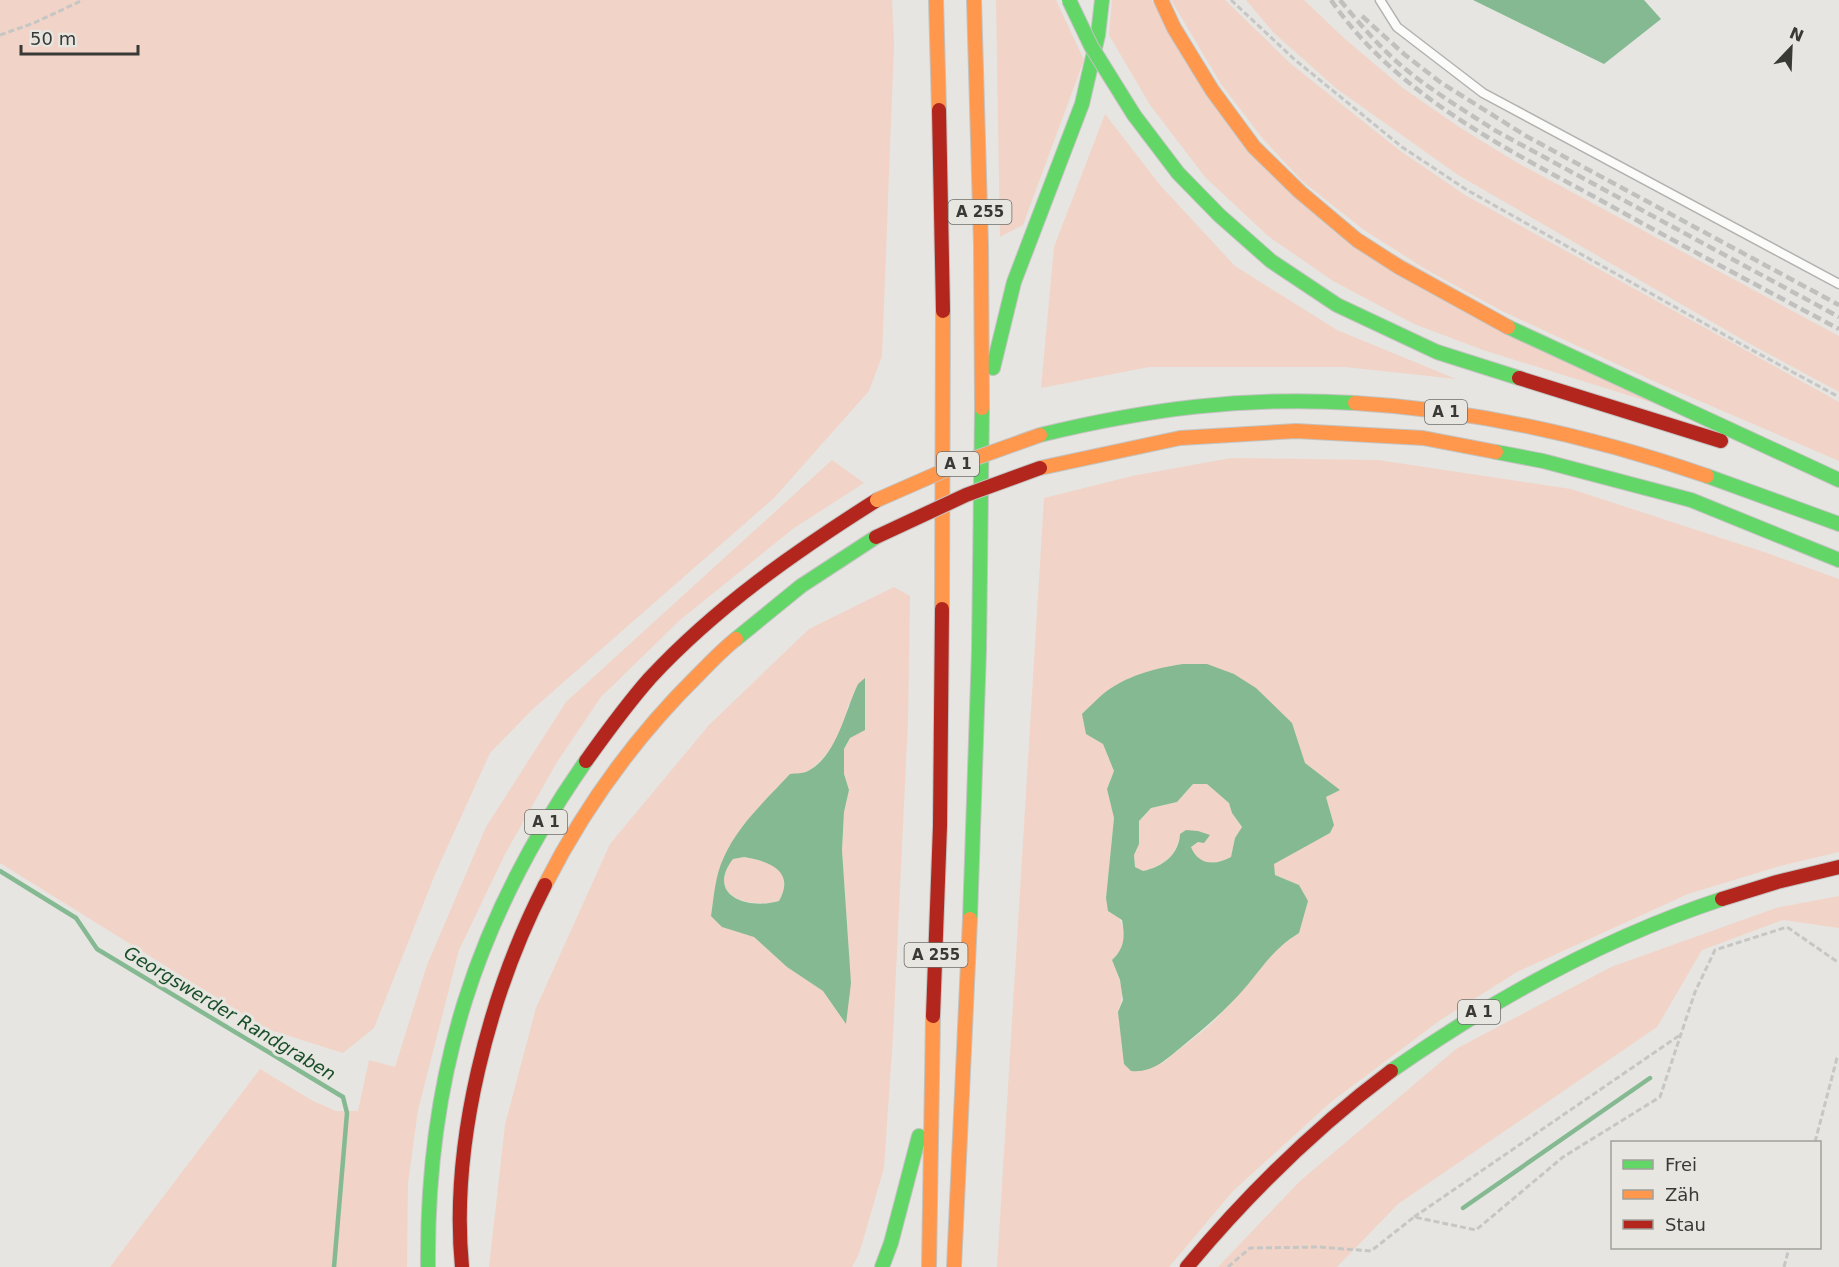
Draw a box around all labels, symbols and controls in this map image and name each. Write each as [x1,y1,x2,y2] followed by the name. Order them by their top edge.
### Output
[21,18,138,56] scale bar
[1761,18,1821,78] north arrow
[1787,23,1807,46] text: N
[30,28,76,49] text: 50 m
[948,200,1012,224] road number: A 255
[1425,400,1467,424] road number: A 1
[937,452,979,476] road number: A 1
[525,810,567,834] road number: A 1
[120,941,340,1085] water label: Georgswerder Randgraben
[904,943,968,967] road number: A 255
[1458,1000,1500,1024] road number: A 1
[1611,1141,1821,1249] legend
[1665,1154,1697,1175] text: Frei
[1665,1184,1700,1205] text: Zäh
[1665,1214,1706,1235] text: Stau

